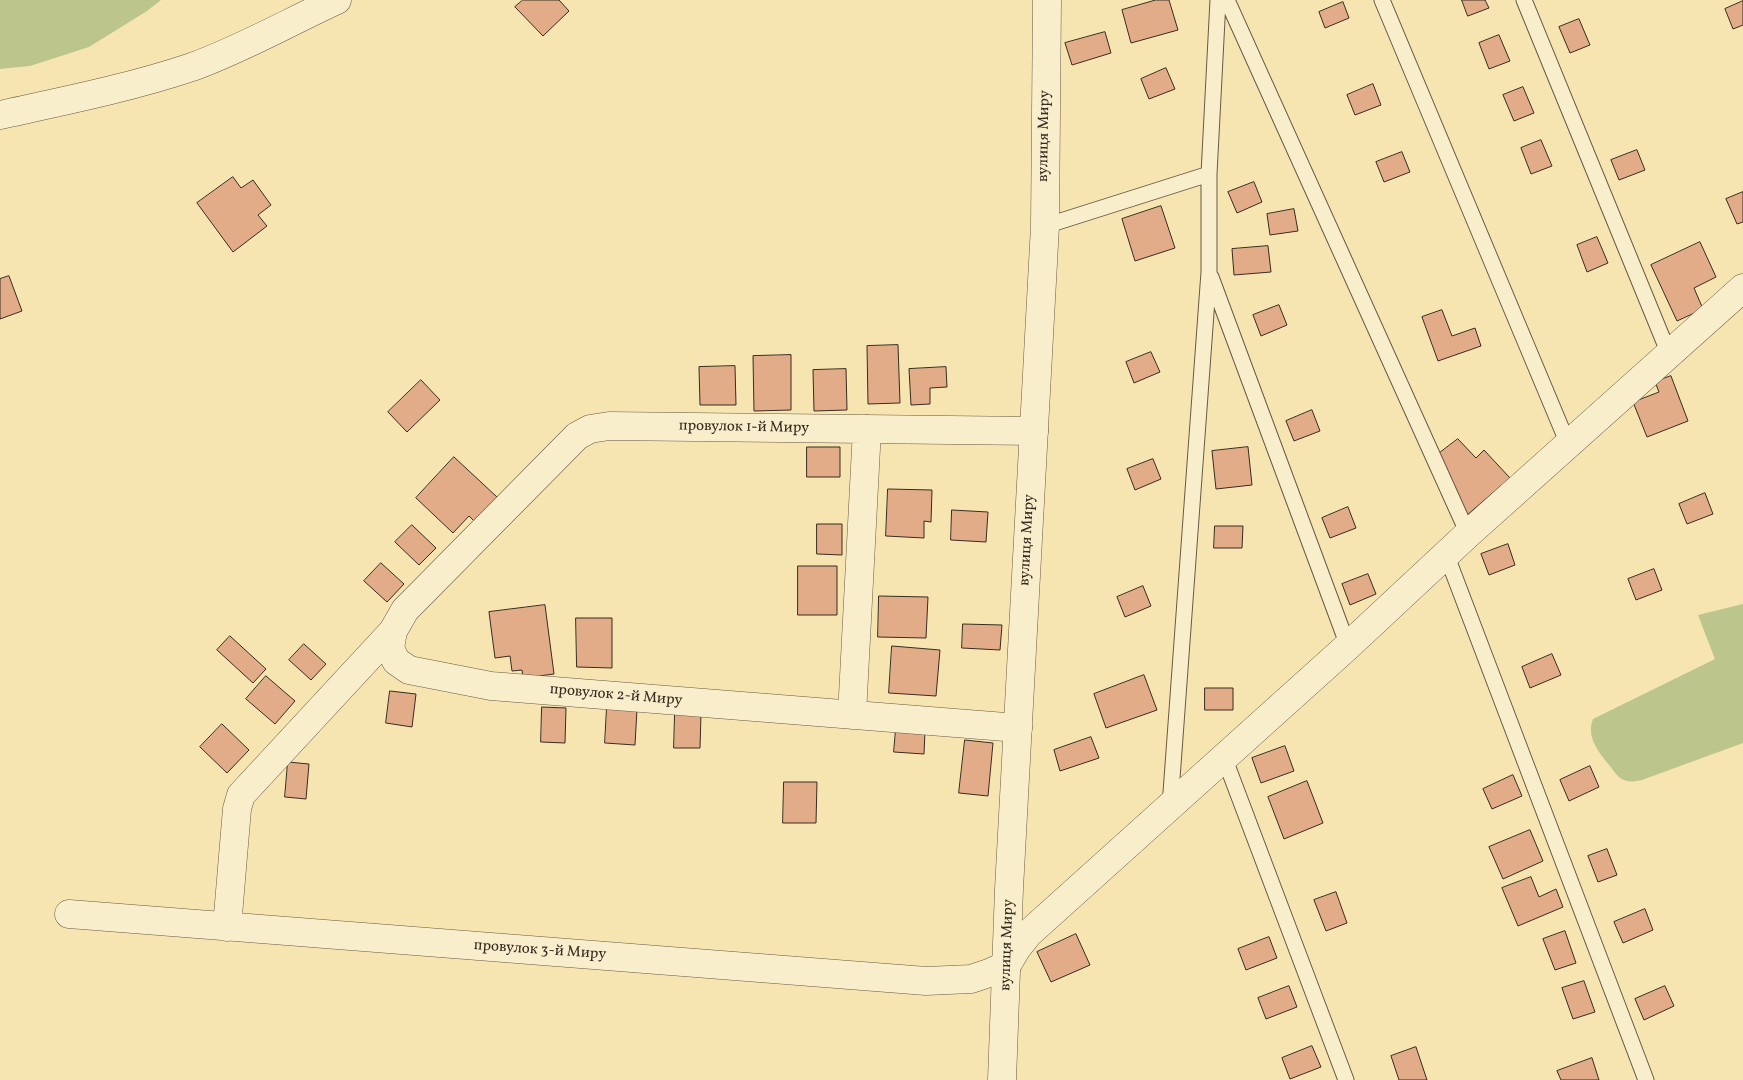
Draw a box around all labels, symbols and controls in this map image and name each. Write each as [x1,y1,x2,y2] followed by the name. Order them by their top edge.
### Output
[1035,90,1055,182] street label: вулиця Миру
[679,418,809,438] street label: провулок 1-й Миру
[1017,494,1039,586] street label: вулиця Миру
[549,681,683,711] street label: провулок 2-й Миру
[997,899,1019,991] street label: вулиця Миру
[473,937,607,965] street label: провулок 3-й Миру

